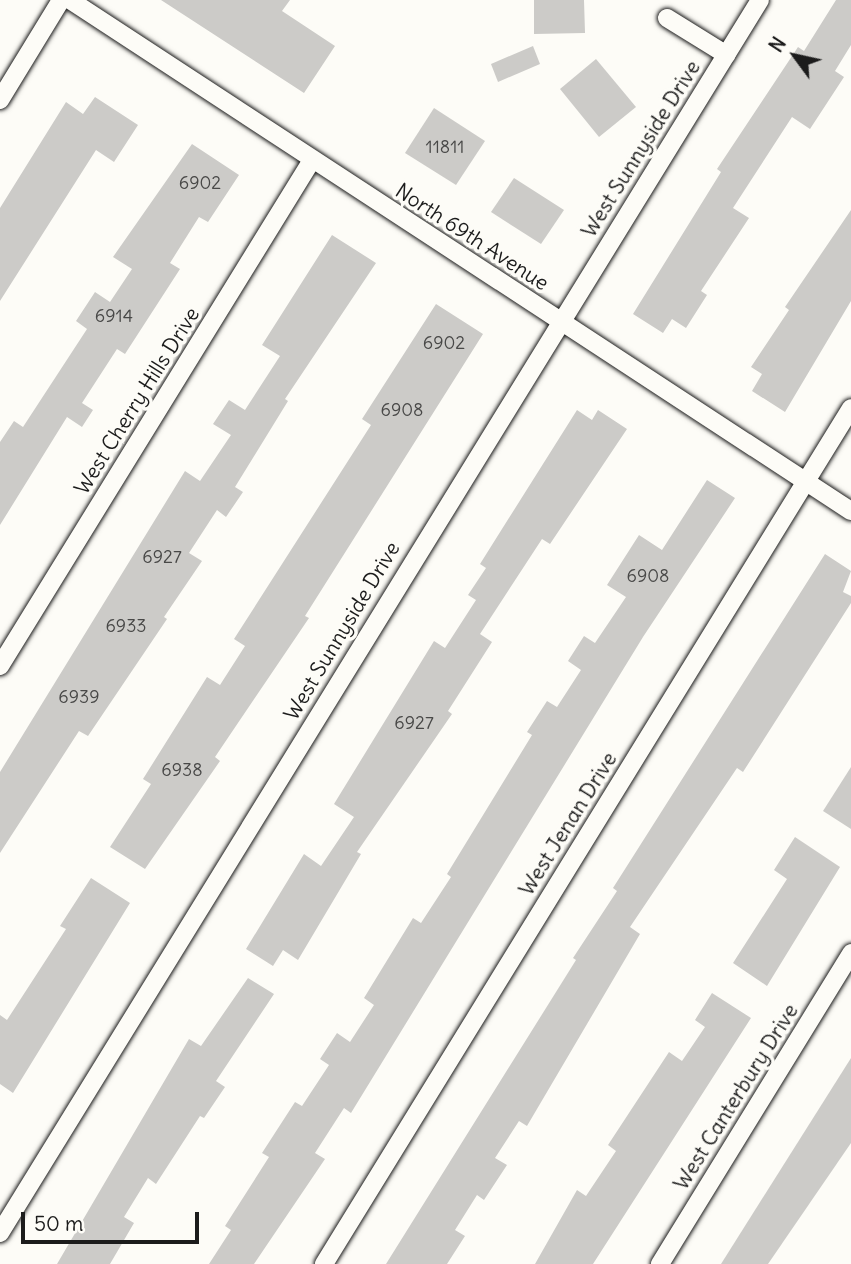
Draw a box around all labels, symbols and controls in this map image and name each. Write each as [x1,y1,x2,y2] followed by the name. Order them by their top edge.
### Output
[760,21,830,91] north arrow
[764,33,791,57] text: N
[576,56,706,242] street label: West Sunnyside Drive
[426,136,464,158] house number: 11811
[179,172,221,194] house number: 6902
[391,178,553,296] street label: North 69th Avenue
[69,303,205,499] street label: West Cherry Hills Drive
[95,305,133,327] house number: 6914
[423,332,465,354] house number: 6902
[381,399,423,421] house number: 6908
[279,537,405,725] street label: West Sunnyside Drive
[142,546,182,568] house number: 6927
[627,565,669,587] house number: 6908
[105,615,147,637] house number: 6933
[58,686,100,708] house number: 6939
[394,712,434,734] house number: 6927
[514,748,622,900] street label: West Jenan Drive
[161,759,203,781] house number: 6938
[668,999,804,1195] street label: West Canterbury Drive
[24,1198,203,1242] scale bar
[34,1210,83,1237] text: 50 m

